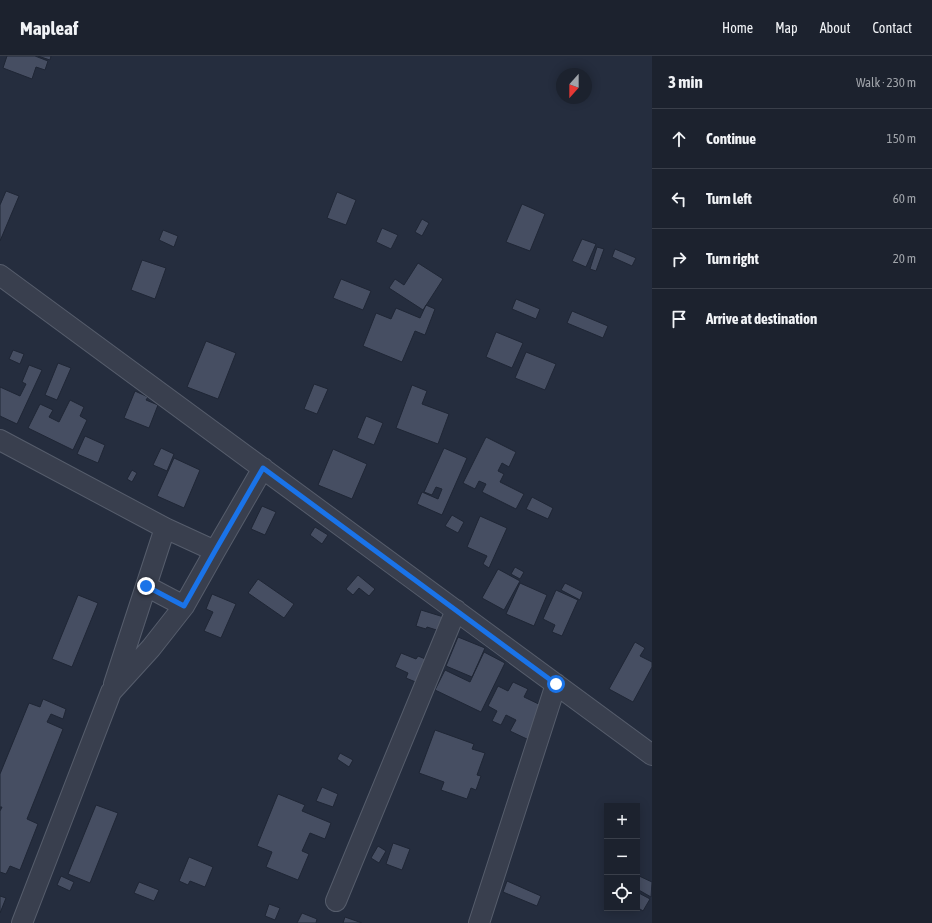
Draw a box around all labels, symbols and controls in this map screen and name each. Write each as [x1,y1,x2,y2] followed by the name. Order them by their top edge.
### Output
[20,17,78,39] text: Mapleaf
[722,20,753,36] text: Home
[775,20,798,36] text: Map
[820,20,851,36] text: About
[873,20,912,36] text: Contact
[556,68,592,104] north arrow
[668,72,703,92] text: 3 min
[856,75,916,90] text: Walk · 230 m
[668,128,690,150] icon: ahead
[706,130,756,147] text: Continue
[887,131,916,146] text: 150 m
[668,188,690,210] icon: left
[706,190,752,207] text: Turn left
[893,191,916,206] text: 60 m
[668,248,690,270] icon: right
[706,250,759,267] text: Turn right
[893,251,916,266] text: 20 m
[668,308,690,330] icon: arrive
[706,310,817,327] text: Arrive at destination
[137,577,155,595] route end
[547,675,565,693] route start
[604,803,640,911] map controls
[604,803,640,839] button: +
[604,839,640,875] button: −
[604,875,640,911] button: locate

